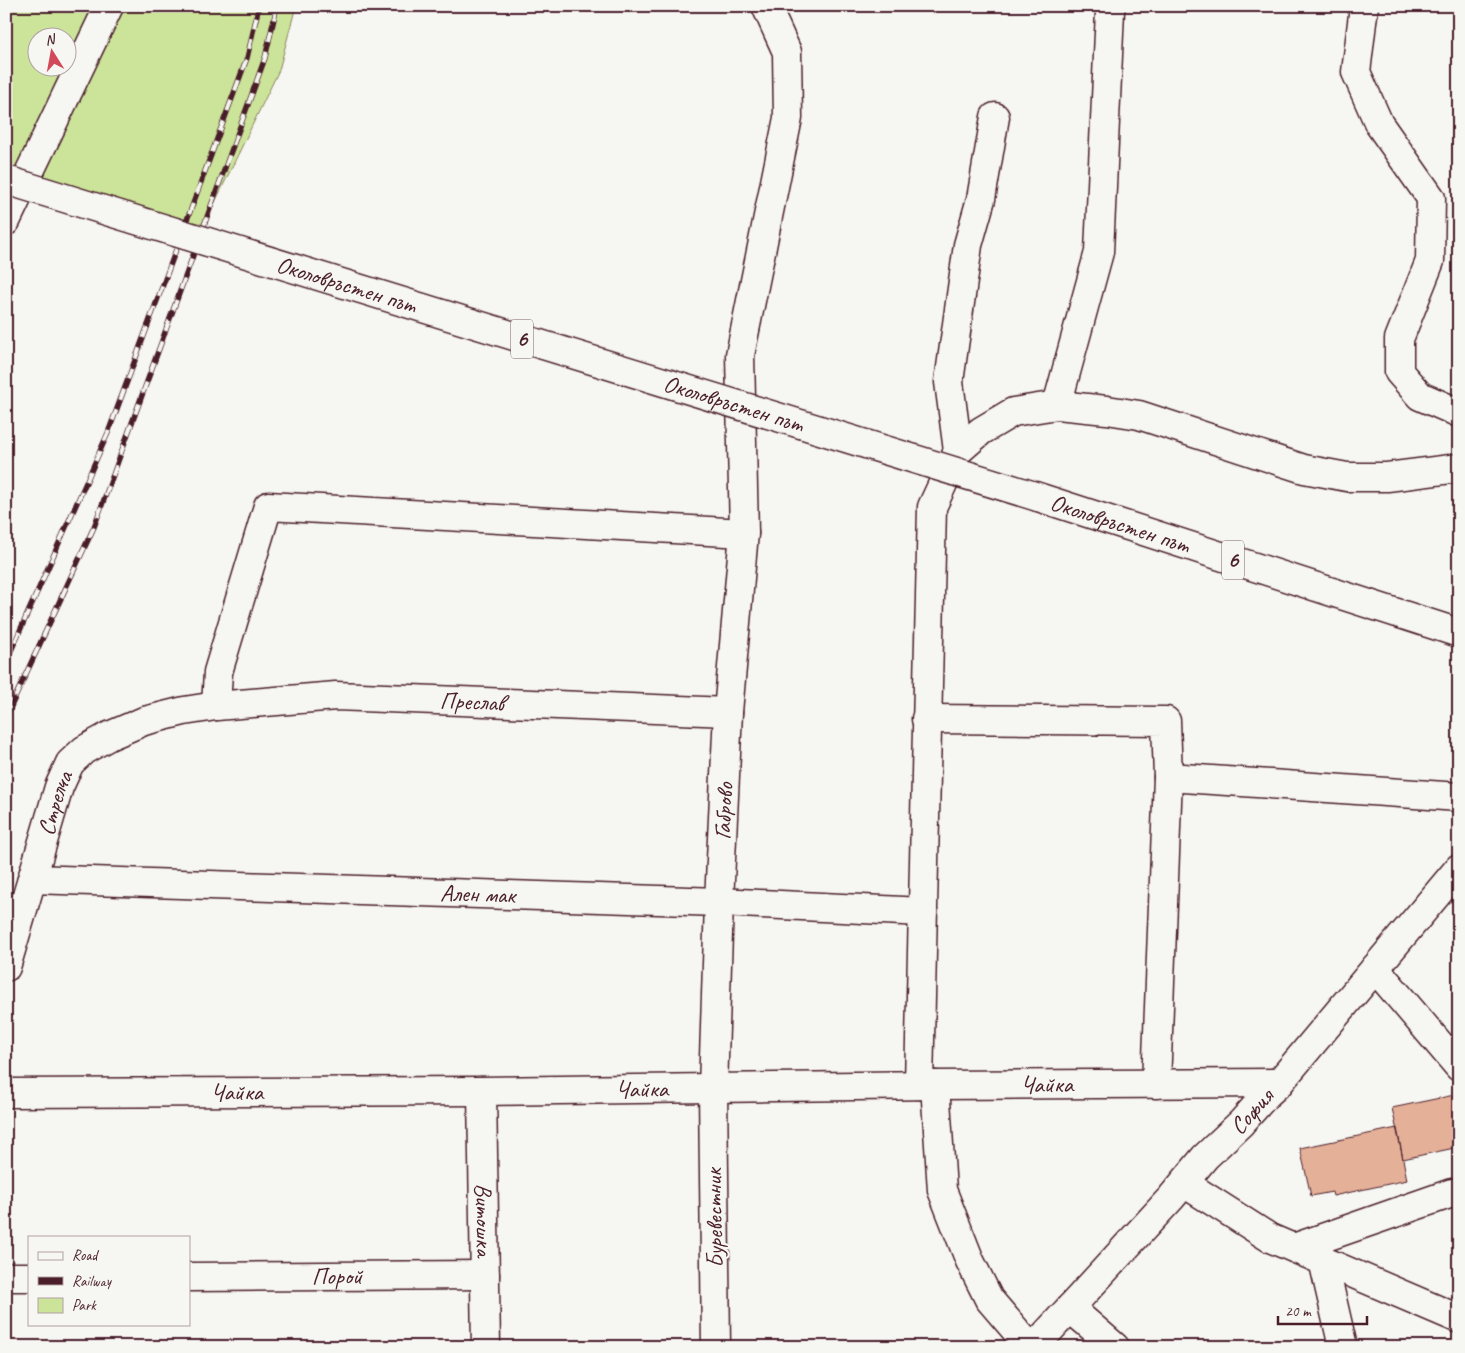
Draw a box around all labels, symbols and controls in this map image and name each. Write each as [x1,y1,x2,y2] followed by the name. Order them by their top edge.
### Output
[28,28,78,78] north arrow
[44,30,58,49] text: N
[273,249,421,321] street label: Околовръстен път
[511,320,533,358] road number: 6
[660,368,809,440] street label: Околовръстен път
[1047,487,1195,560] street label: Околовръстен път
[1222,540,1244,580] road number: 6
[439,685,511,718] street label: Преслав
[31,765,80,839] street label: Стрелча
[707,781,740,840] street label: Габрово
[440,878,518,910] street label: Ален мак
[1021,1069,1075,1100] street label: Чайка
[616,1074,670,1104] street label: Чайка
[211,1077,265,1107] street label: Чайка
[1223,1081,1281,1141] street label: София
[698,1166,730,1268] street label: Буревестник
[468,1183,500,1259] street label: Витошка
[28,1236,190,1326] legend
[72,1246,99,1265] text: Road
[312,1261,364,1291] street label: Порой
[72,1272,113,1291] text: Railway
[1278,1293,1366,1325] scale bar
[72,1296,97,1315] text: Park
[1285,1302,1312,1321] text: 20 m

